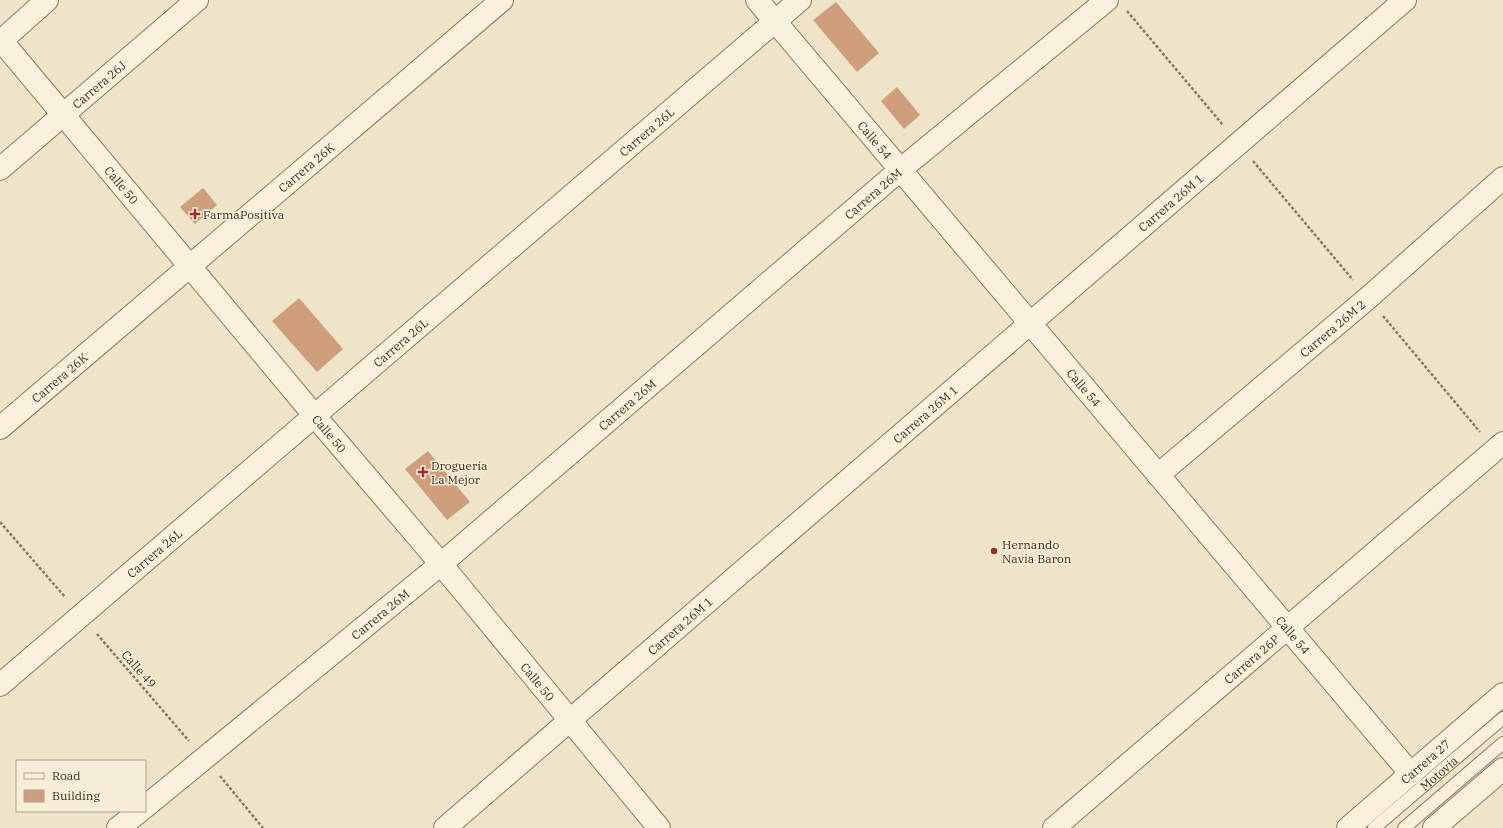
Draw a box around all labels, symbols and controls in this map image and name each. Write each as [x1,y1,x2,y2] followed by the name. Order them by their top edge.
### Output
[69,57,129,112] street label: Carrera 26J
[616,104,677,159] street label: Carrera 26L
[855,118,895,162] street label: Calle 54
[275,139,337,195] street label: Carrera 26K
[102,163,142,207] street label: Calle 50
[841,165,905,222] street label: Carrera 26M
[1135,170,1206,234] street label: Carrera 26M 1
[203,207,285,222] place label: FarmaPositiva
[190,209,200,219] marker: FarmaPositiva
[1297,296,1368,360] street label: Carrera 26M 2
[370,315,431,370] street label: Carrera 26L
[28,349,91,405] street label: Carrera 26K
[1064,365,1105,409] street label: Calle 54
[595,376,659,433] street label: Carrera 26M
[890,382,961,446] street label: Carrera 26M 1
[309,411,350,455] street label: Calle 50
[431,458,488,487] place label: Droguería La Mejor
[418,467,428,477] marker: Droguería La Mejor
[124,525,185,581] street label: Carrera 26L
[1002,537,1072,566] place label: Hernando Navia Baron
[989,546,999,556] marker: Hernando Navia Baron
[348,586,412,642] street label: Carrera 26M
[644,593,715,658] street label: Carrera 26M 1
[1273,613,1314,657] street label: Calle 54
[1221,631,1282,687] street label: Carrera 26P
[119,647,159,691] street label: Calle 49
[518,659,558,704] street label: Calle 50
[1397,736,1453,787] street label: Carrera 27
[1417,752,1461,793] street label: Motovia
[16,760,146,812] legend
[52,768,81,783] text: Road
[52,788,100,803] text: Building

